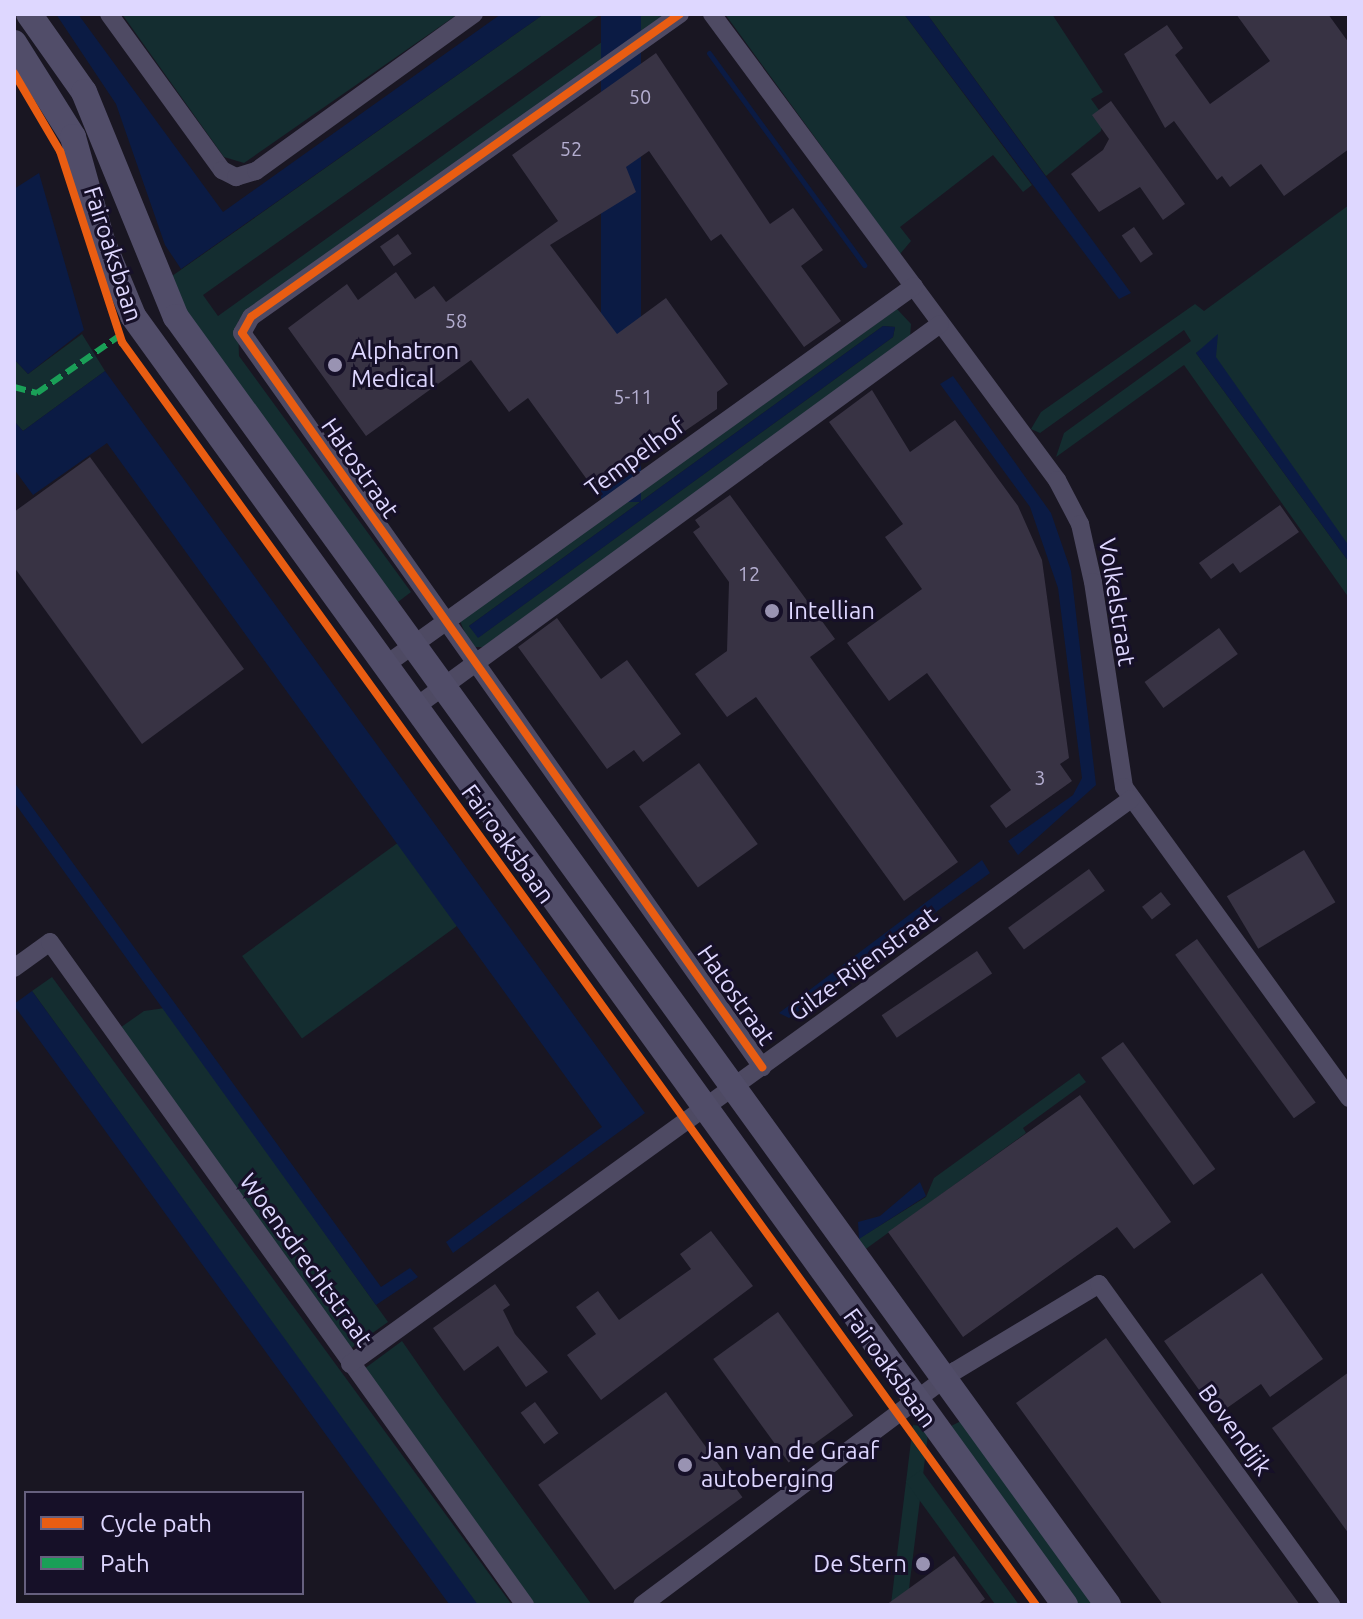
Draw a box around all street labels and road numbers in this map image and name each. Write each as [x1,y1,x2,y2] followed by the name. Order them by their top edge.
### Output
[78,183,148,325] street label: Fairoaksbaan
[579,411,691,503] street label: Tempelhof
[315,412,405,524] street label: Hatostraat
[1093,536,1141,668] street label: Volkelstraat
[455,779,561,909] street label: Fairoaksbaan
[783,901,943,1027] street label: Gilze-Rijenstraat
[691,939,781,1051] street label: Hatostraat
[234,1168,378,1352] street label: Woensdrechtstraat
[837,1303,943,1433] street label: Fairoaksbaan
[1192,1379,1278,1481] street label: Bovendijk

